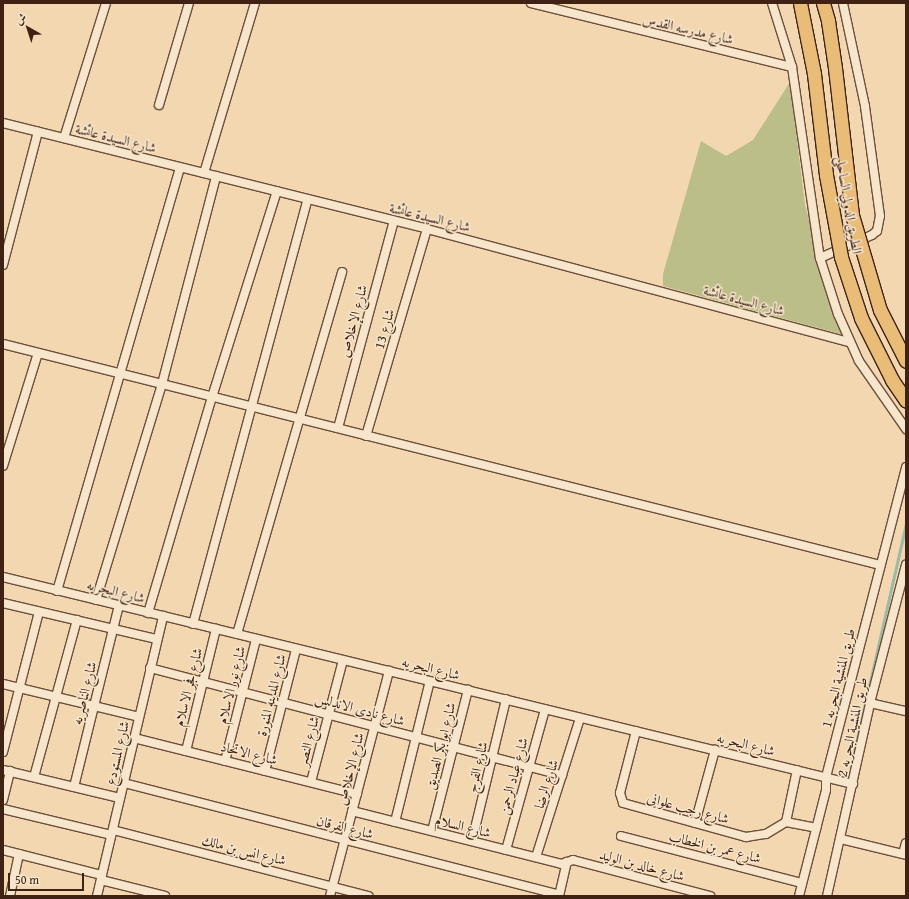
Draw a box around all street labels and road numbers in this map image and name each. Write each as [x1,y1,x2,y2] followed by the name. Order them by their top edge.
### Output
[641,10,735,48] street label: شارع مدرسه القدس
[74,120,158,156] street label: شارع السيدة عائشة
[832,155,866,255] street label: الطريق الدولي الساحلى
[388,199,472,235] street label: شارع السيدة عائشة
[702,281,786,319] street label: شارع السيدة عائشة
[335,283,371,359] street label: شارع الإخلاص
[370,307,398,351] street label: شارع 13
[85,576,147,606] street label: شارع البحريه
[818,627,858,729] street label: طريق المنشية البحريه 1
[213,644,249,726] street label: شارع نور الاسلام
[170,646,206,728] street label: شارع فجر الاسلام
[253,652,289,738] street label: شارع المدينه المنورة
[400,653,462,683] street label: شارع البحريه
[68,660,100,726] street label: شارع الناصريه
[833,676,871,778] street label: طريق المنشية البحريه 2
[313,689,407,729] street label: شارع نادى الاندلس
[421,701,459,791] street label: شارع ابو بكر الصديق
[293,714,323,768] street label: شارع النصر
[101,719,133,787] street label: شارع المستودع
[715,729,777,759] street label: شارع البحريه
[333,731,367,807] street label: شارع الإخلاص
[495,736,531,816] street label: شارع عباد الرحمن
[219,738,279,768] street label: شارع الاتحاد
[463,740,491,794] street label: شارع الفرج
[530,757,562,811] street label: شارع الرضا
[645,789,731,827] street label: شارع رجب علوانى
[433,811,493,841] street label: شارع السلام
[315,812,375,842] street label: شارع الفرقان
[667,827,763,867] street label: شارع عمر بن الخطاب
[200,831,288,869] street label: شارع انس بن مالك
[598,846,686,884] street label: شارع خالد بن الوليد

